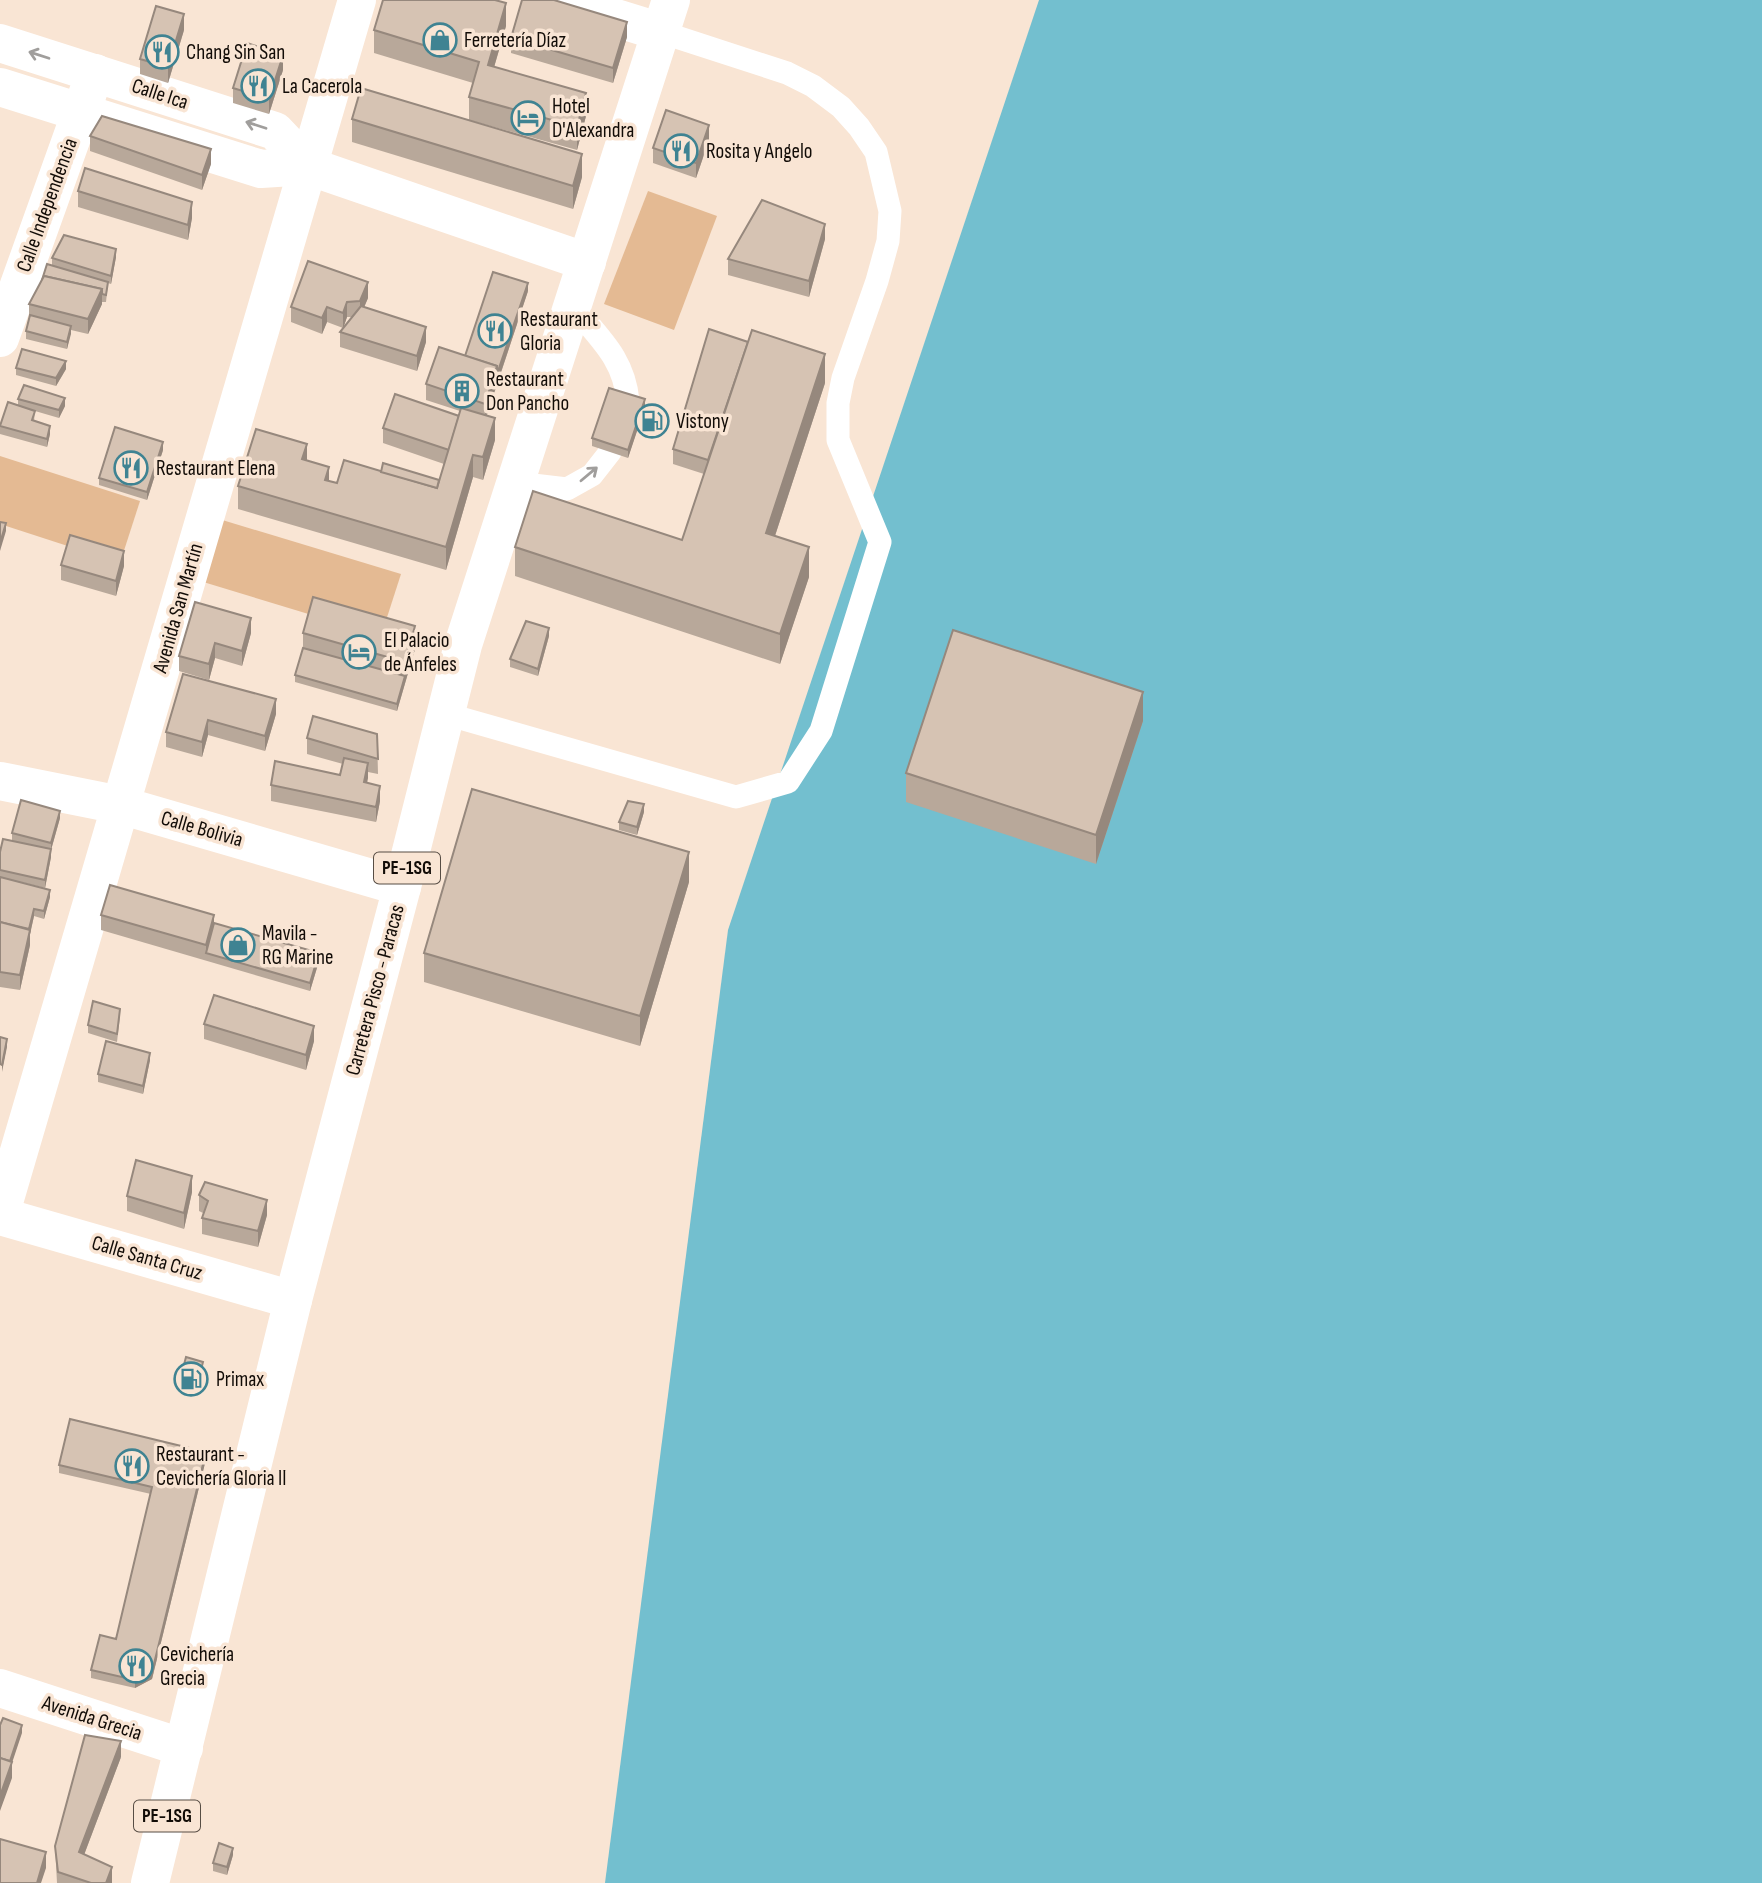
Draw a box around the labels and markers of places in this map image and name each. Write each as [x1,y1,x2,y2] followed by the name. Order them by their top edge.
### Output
[421,21,459,59] shop icon: Ferretería Díaz
[464,28,567,53] place label: Ferretería Díaz
[143,33,181,71] restaurant icon: Chang Sin San
[186,40,285,65] place label: Chang Sin San
[239,67,277,105] restaurant icon: La Cacerola
[282,74,362,99] place label: La Cacerola
[552,94,634,143] place label: Hotel D'Alexandra
[509,99,547,137] hotel icon: Hotel D'Alexandra
[662,132,700,170] restaurant icon: Rosita y Angelo
[706,139,813,164] place label: Rosita y Angelo
[520,307,598,356] place label: Restaurant Gloria
[476,312,514,350] restaurant icon: Restaurant Gloria
[486,367,569,416] place label: Restaurant Don Pancho
[443,372,481,410] building icon: Restaurant Don Pancho
[633,402,671,440] fuel station icon: Vistony
[676,409,729,434] place label: Vistony
[112,449,150,487] restaurant icon: Restaurant Elena
[156,456,275,481] place label: Restaurant Elena
[384,628,457,677] place label: El Palacio de Ánfeles
[340,633,378,671] hotel icon: El Palacio de Ánfeles
[262,921,333,970] place label: Mavila - RG Marine
[219,926,257,964] shop icon: Mavila - RG Marine
[172,1360,210,1398] fuel station icon: Primax
[216,1367,264,1392] place label: Primax
[156,1442,287,1491] place label: Restaurant - Cevichería Gloria II
[113,1447,151,1485] restaurant icon: Restaurant - Cevichería Gloria II
[160,1642,234,1691] place label: Cevichería Grecia
[117,1647,155,1685] restaurant icon: Cevichería Grecia

